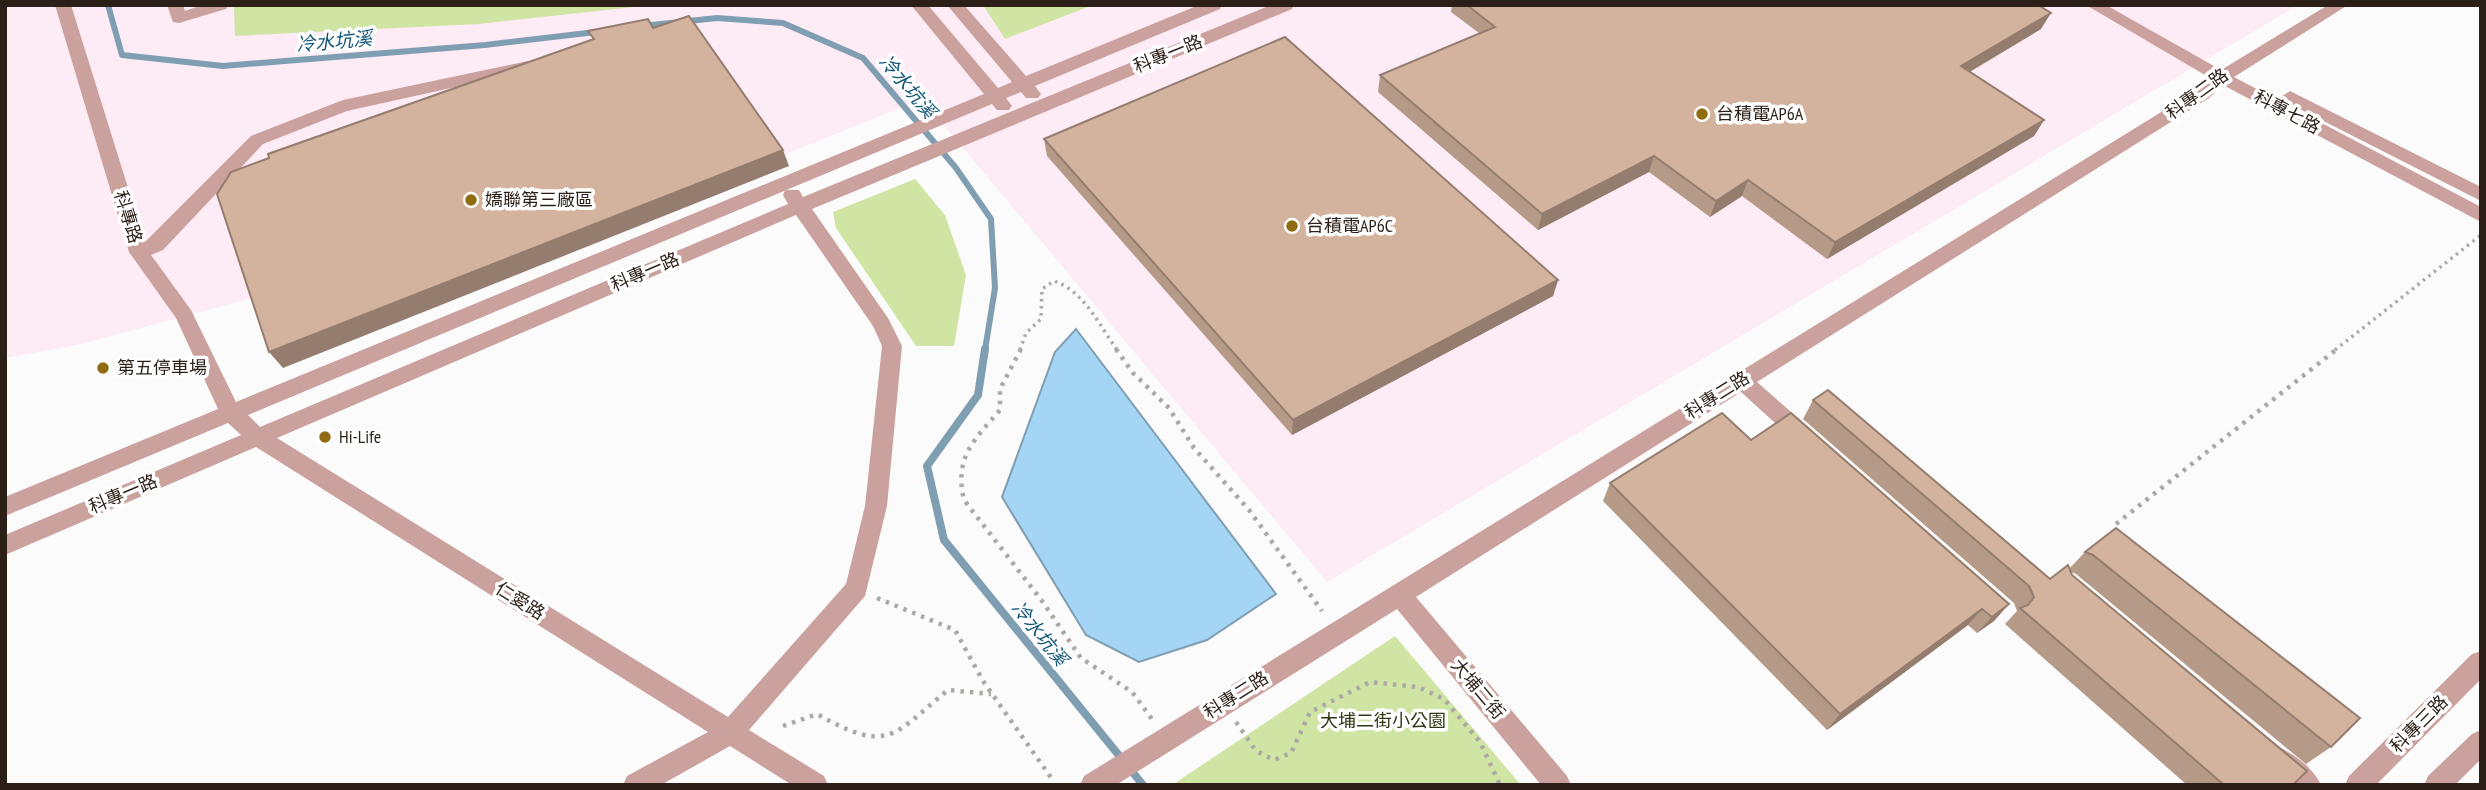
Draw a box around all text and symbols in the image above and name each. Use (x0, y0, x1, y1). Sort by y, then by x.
water label: 冷水坑溪 (295, 25, 376, 56)
street label: 科專一路 (1130, 29, 1205, 78)
water label: 冷水坑溪 (874, 49, 944, 125)
street label: 科專二路 (2161, 63, 2233, 124)
street label: 科專七路 (2250, 85, 2324, 139)
place label: 台積電AP6A (1716, 102, 1804, 125)
marker: 台積電AP6A (1694, 106, 1710, 122)
street label: 科專路 (110, 188, 147, 246)
place label: 嬌聯第三廠區 (485, 188, 593, 211)
marker: 嬌聯第三廠區 (463, 192, 479, 208)
place label: 台積電AP6C (1306, 214, 1393, 237)
marker: 台積電AP6C (1284, 218, 1300, 234)
street label: 科專一路 (607, 247, 682, 296)
place label: 第五停車場 (117, 356, 207, 379)
marker: 第五停車場 (95, 360, 111, 376)
street label: 科專二路 (1680, 366, 1753, 423)
place label: Hi-Life (339, 425, 381, 448)
marker: Hi-Life (317, 429, 333, 445)
street label: 科專一路 (85, 469, 160, 518)
street label: 仁愛路 (491, 577, 549, 625)
water label: 冷水坑溪 (1007, 596, 1075, 672)
street label: 大埔二街 (1446, 654, 1510, 724)
street label: 科專二路 (1199, 666, 1272, 723)
street label: 科專三路 (2385, 690, 2452, 757)
park label: 大埔二街小公園 (1320, 709, 1446, 732)

